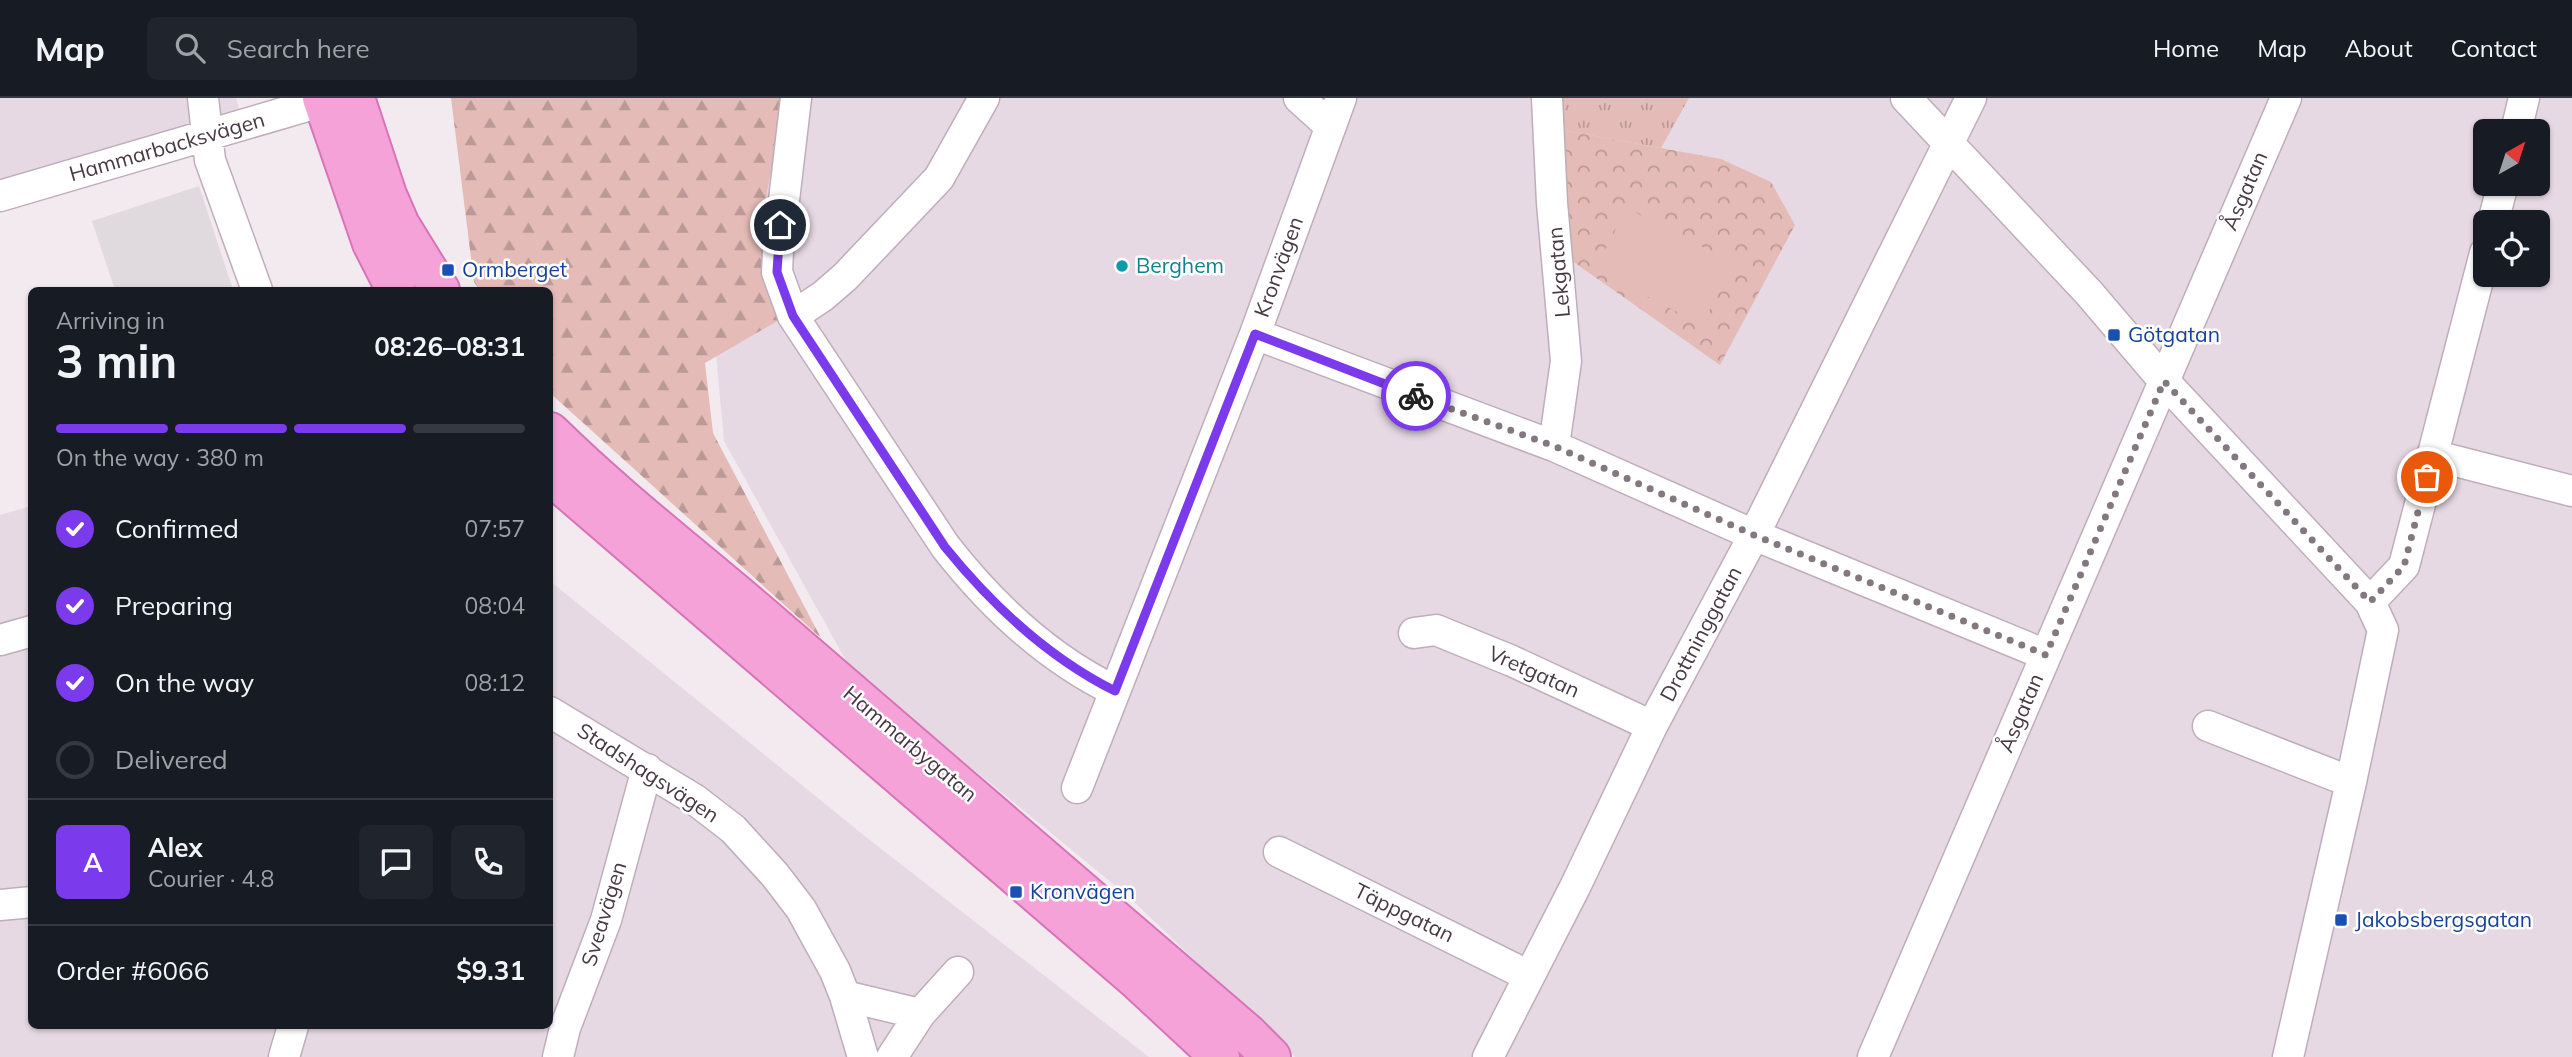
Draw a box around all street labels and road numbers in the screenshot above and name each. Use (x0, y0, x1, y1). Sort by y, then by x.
street label: Hammarbacksvägen (66, 106, 268, 186)
street label: Åsgatan (2216, 147, 2272, 234)
street label: Kronvägen (1248, 213, 1308, 321)
street label: Lekgatan (1541, 226, 1575, 318)
street label: Drottninggatan (1654, 562, 1747, 706)
street label: Vretgatan (1485, 639, 1584, 703)
street label: Åsgatan (1992, 669, 2048, 756)
street label: Hammarbygatan (838, 680, 983, 807)
street label: Stadshagsvägen (573, 717, 724, 828)
street label: Sveavägen (575, 858, 631, 969)
street label: Täppgatan (1350, 877, 1459, 947)

